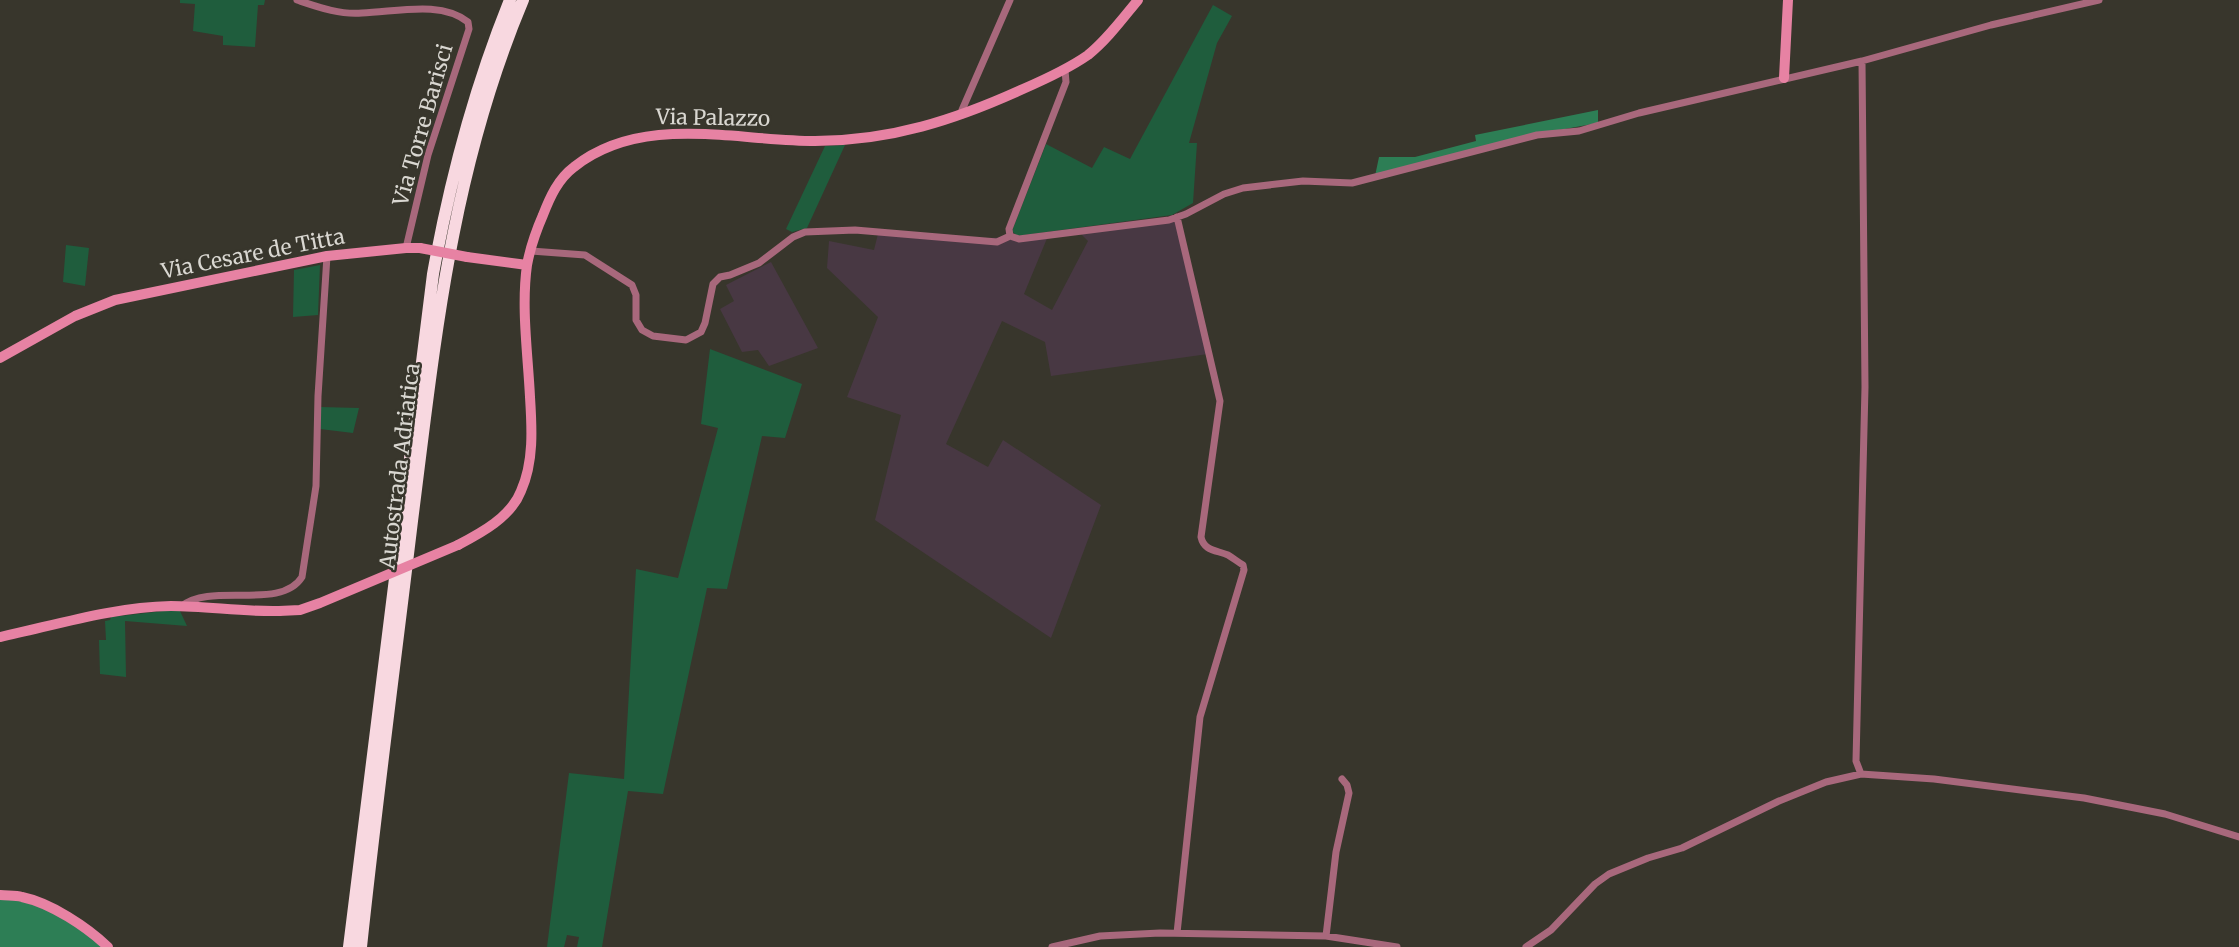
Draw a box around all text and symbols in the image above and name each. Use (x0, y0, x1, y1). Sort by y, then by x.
street label: Via Torre Barisci (386, 41, 459, 210)
street label: Via Palazzo (655, 103, 770, 132)
street label: Via Cesare de Titta (158, 222, 347, 285)
street label: Autostrada Adriatica (373, 361, 426, 571)

